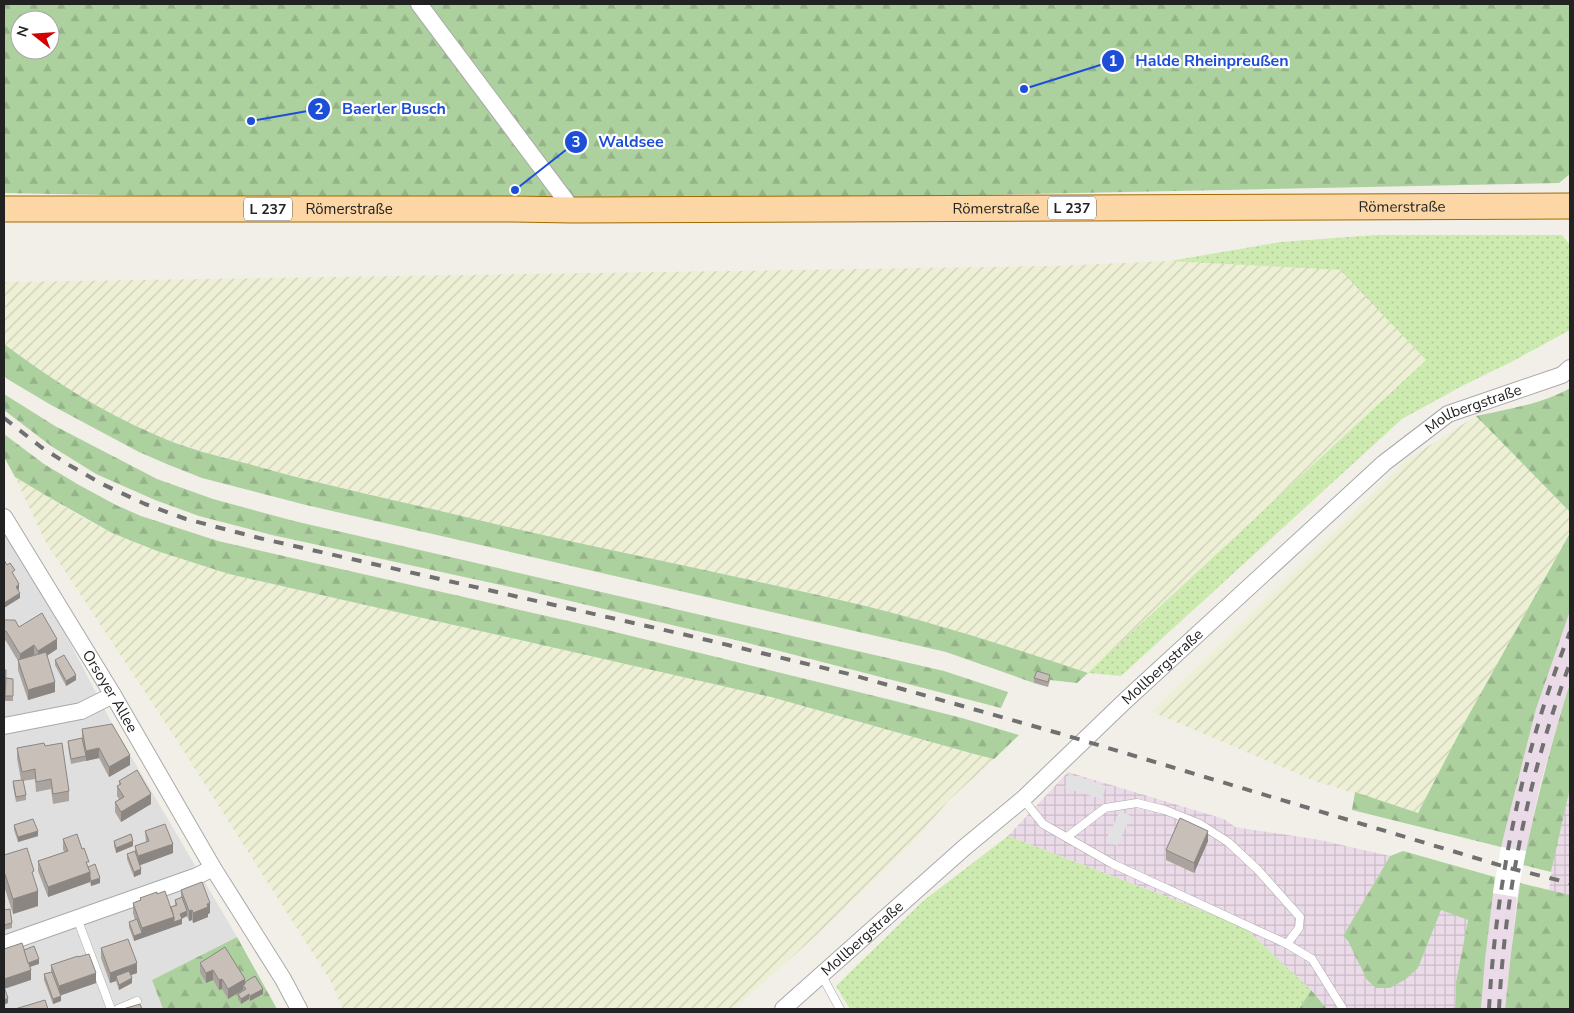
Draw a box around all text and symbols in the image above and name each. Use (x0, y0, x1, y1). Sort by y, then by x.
north arrow (10, 10, 60, 60)
text: N (12, 24, 34, 39)
callout: Halde Rheinpreußen (1101, 45, 1299, 76)
text: Halde Rheinpreußen (1135, 50, 1289, 72)
text: 1 (1108, 51, 1118, 71)
callout: Baerler Busch (307, 93, 456, 124)
text: Baerler Busch (342, 98, 446, 120)
text: 2 (314, 99, 324, 119)
callout: Waldsee (564, 126, 674, 157)
text: Waldsee (598, 131, 664, 153)
text: 3 (571, 132, 581, 152)
street label: Römerstraße (1358, 196, 1446, 217)
road number: L 237 (1048, 197, 1096, 220)
road number: L 237 (244, 198, 292, 220)
street label: Römerstraße (952, 198, 1040, 218)
street label: Römerstraße (305, 199, 393, 219)
street label: Mollbergstraße (1421, 380, 1524, 438)
street label: Mollbergstraße (1117, 624, 1207, 709)
street label: Orsoyer Allee (78, 646, 143, 736)
street label: Mollbergstraße (817, 897, 908, 980)

